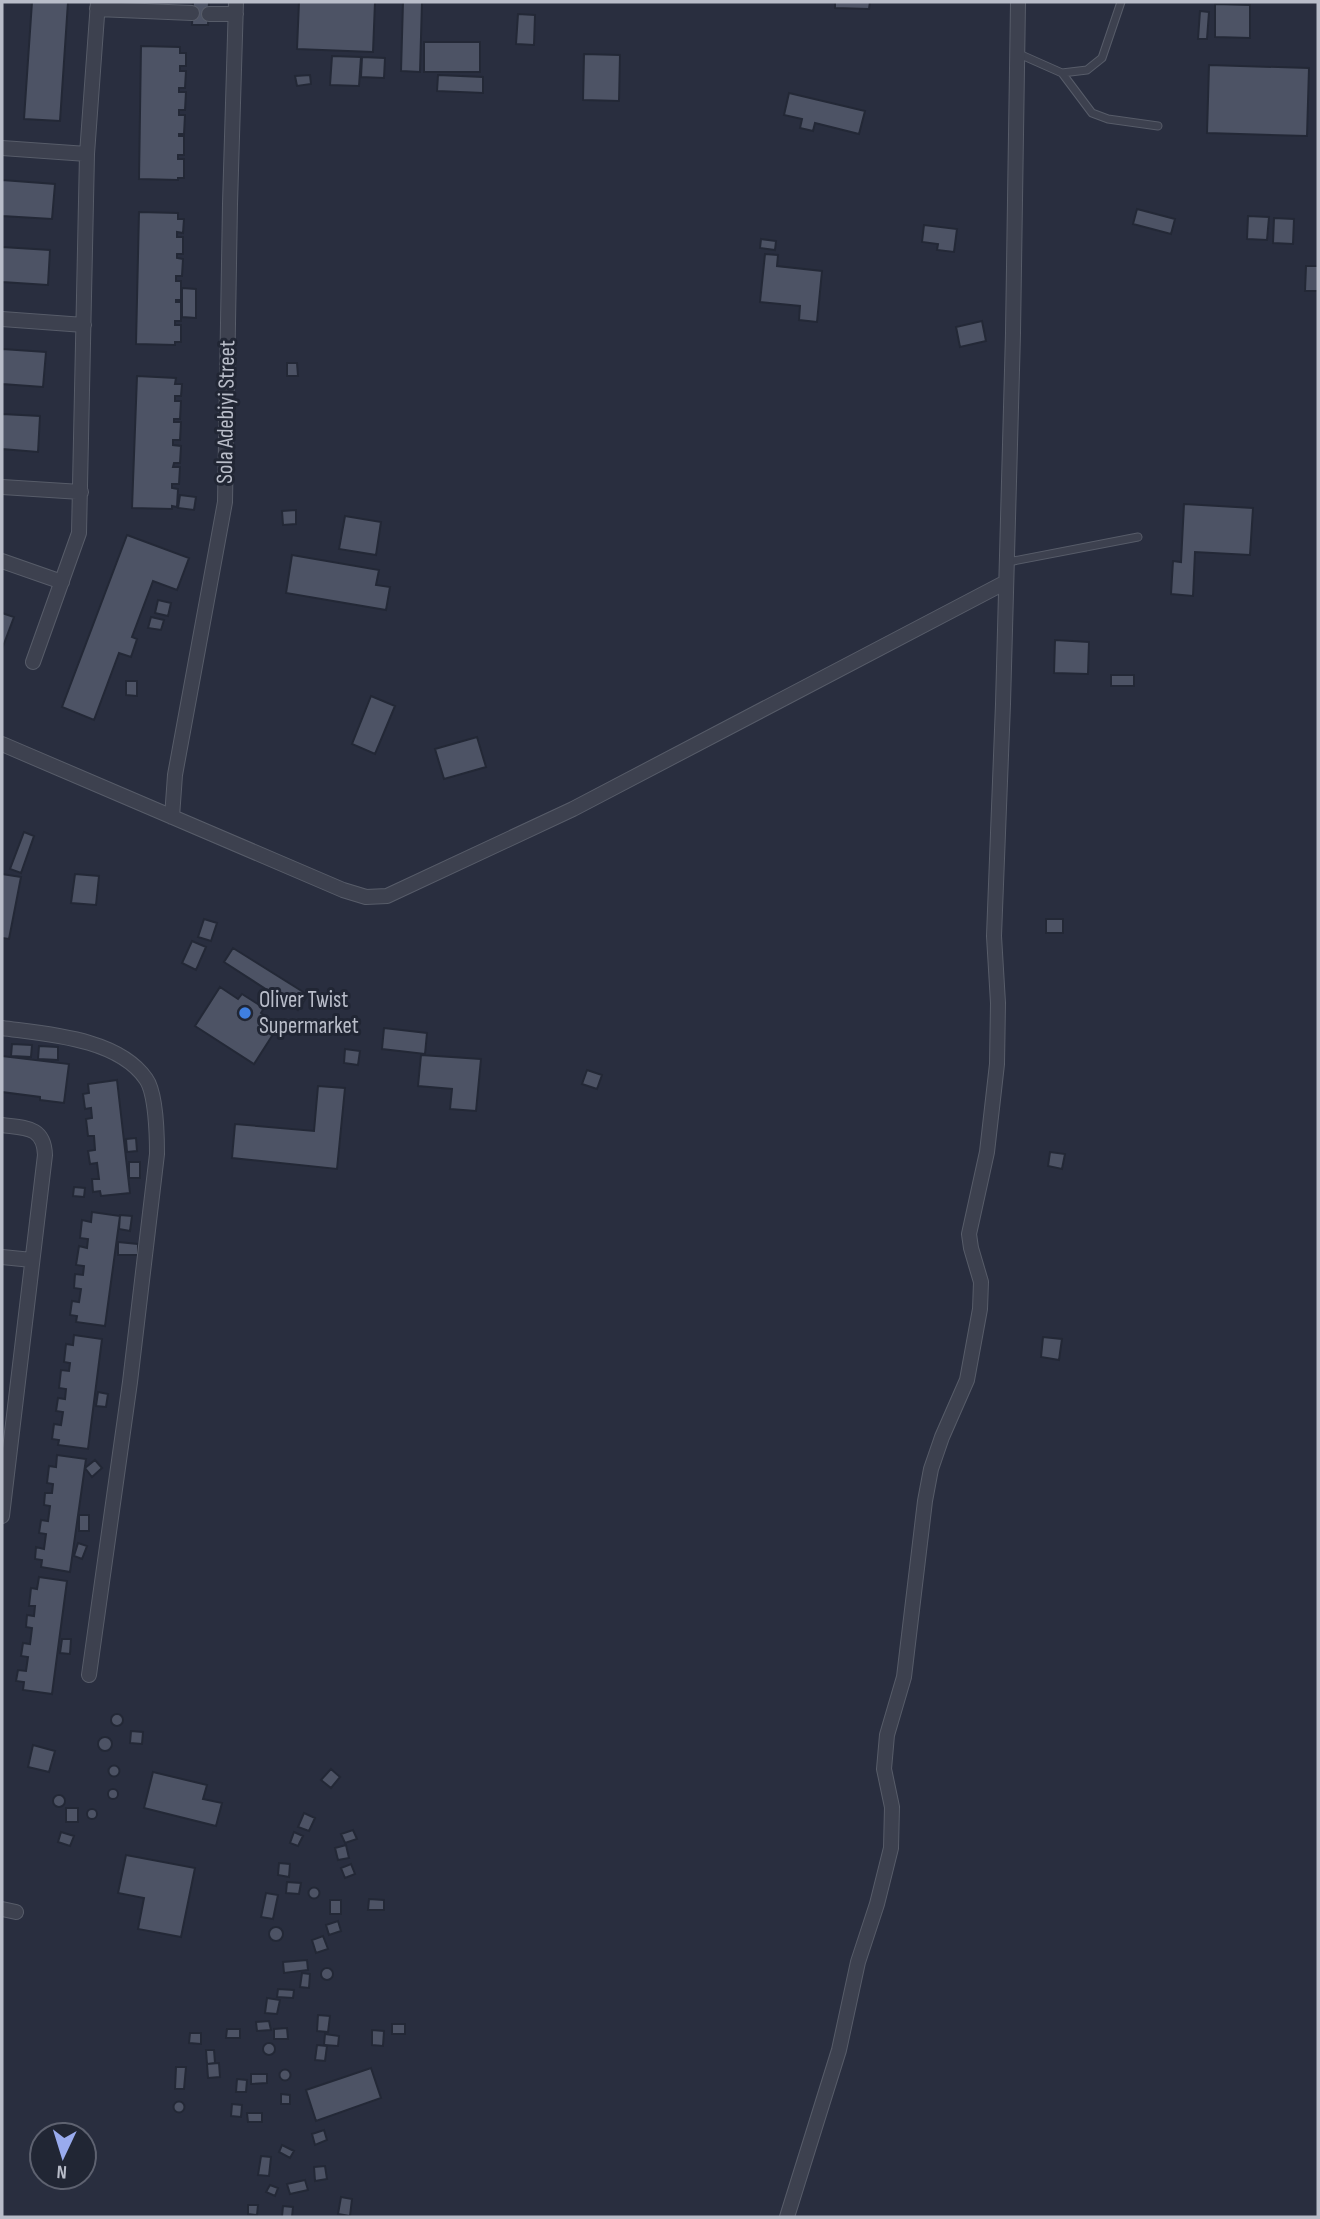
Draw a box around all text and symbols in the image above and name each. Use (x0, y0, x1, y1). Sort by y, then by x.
street label: Sola Adebiyi Street (211, 340, 241, 484)
place label: Oliver Twist Supermarket (259, 986, 359, 1040)
marker: Oliver Twist Supermarket (237, 1005, 253, 1021)
north arrow (28, 2121, 98, 2191)
text: N (56, 2160, 68, 2183)

